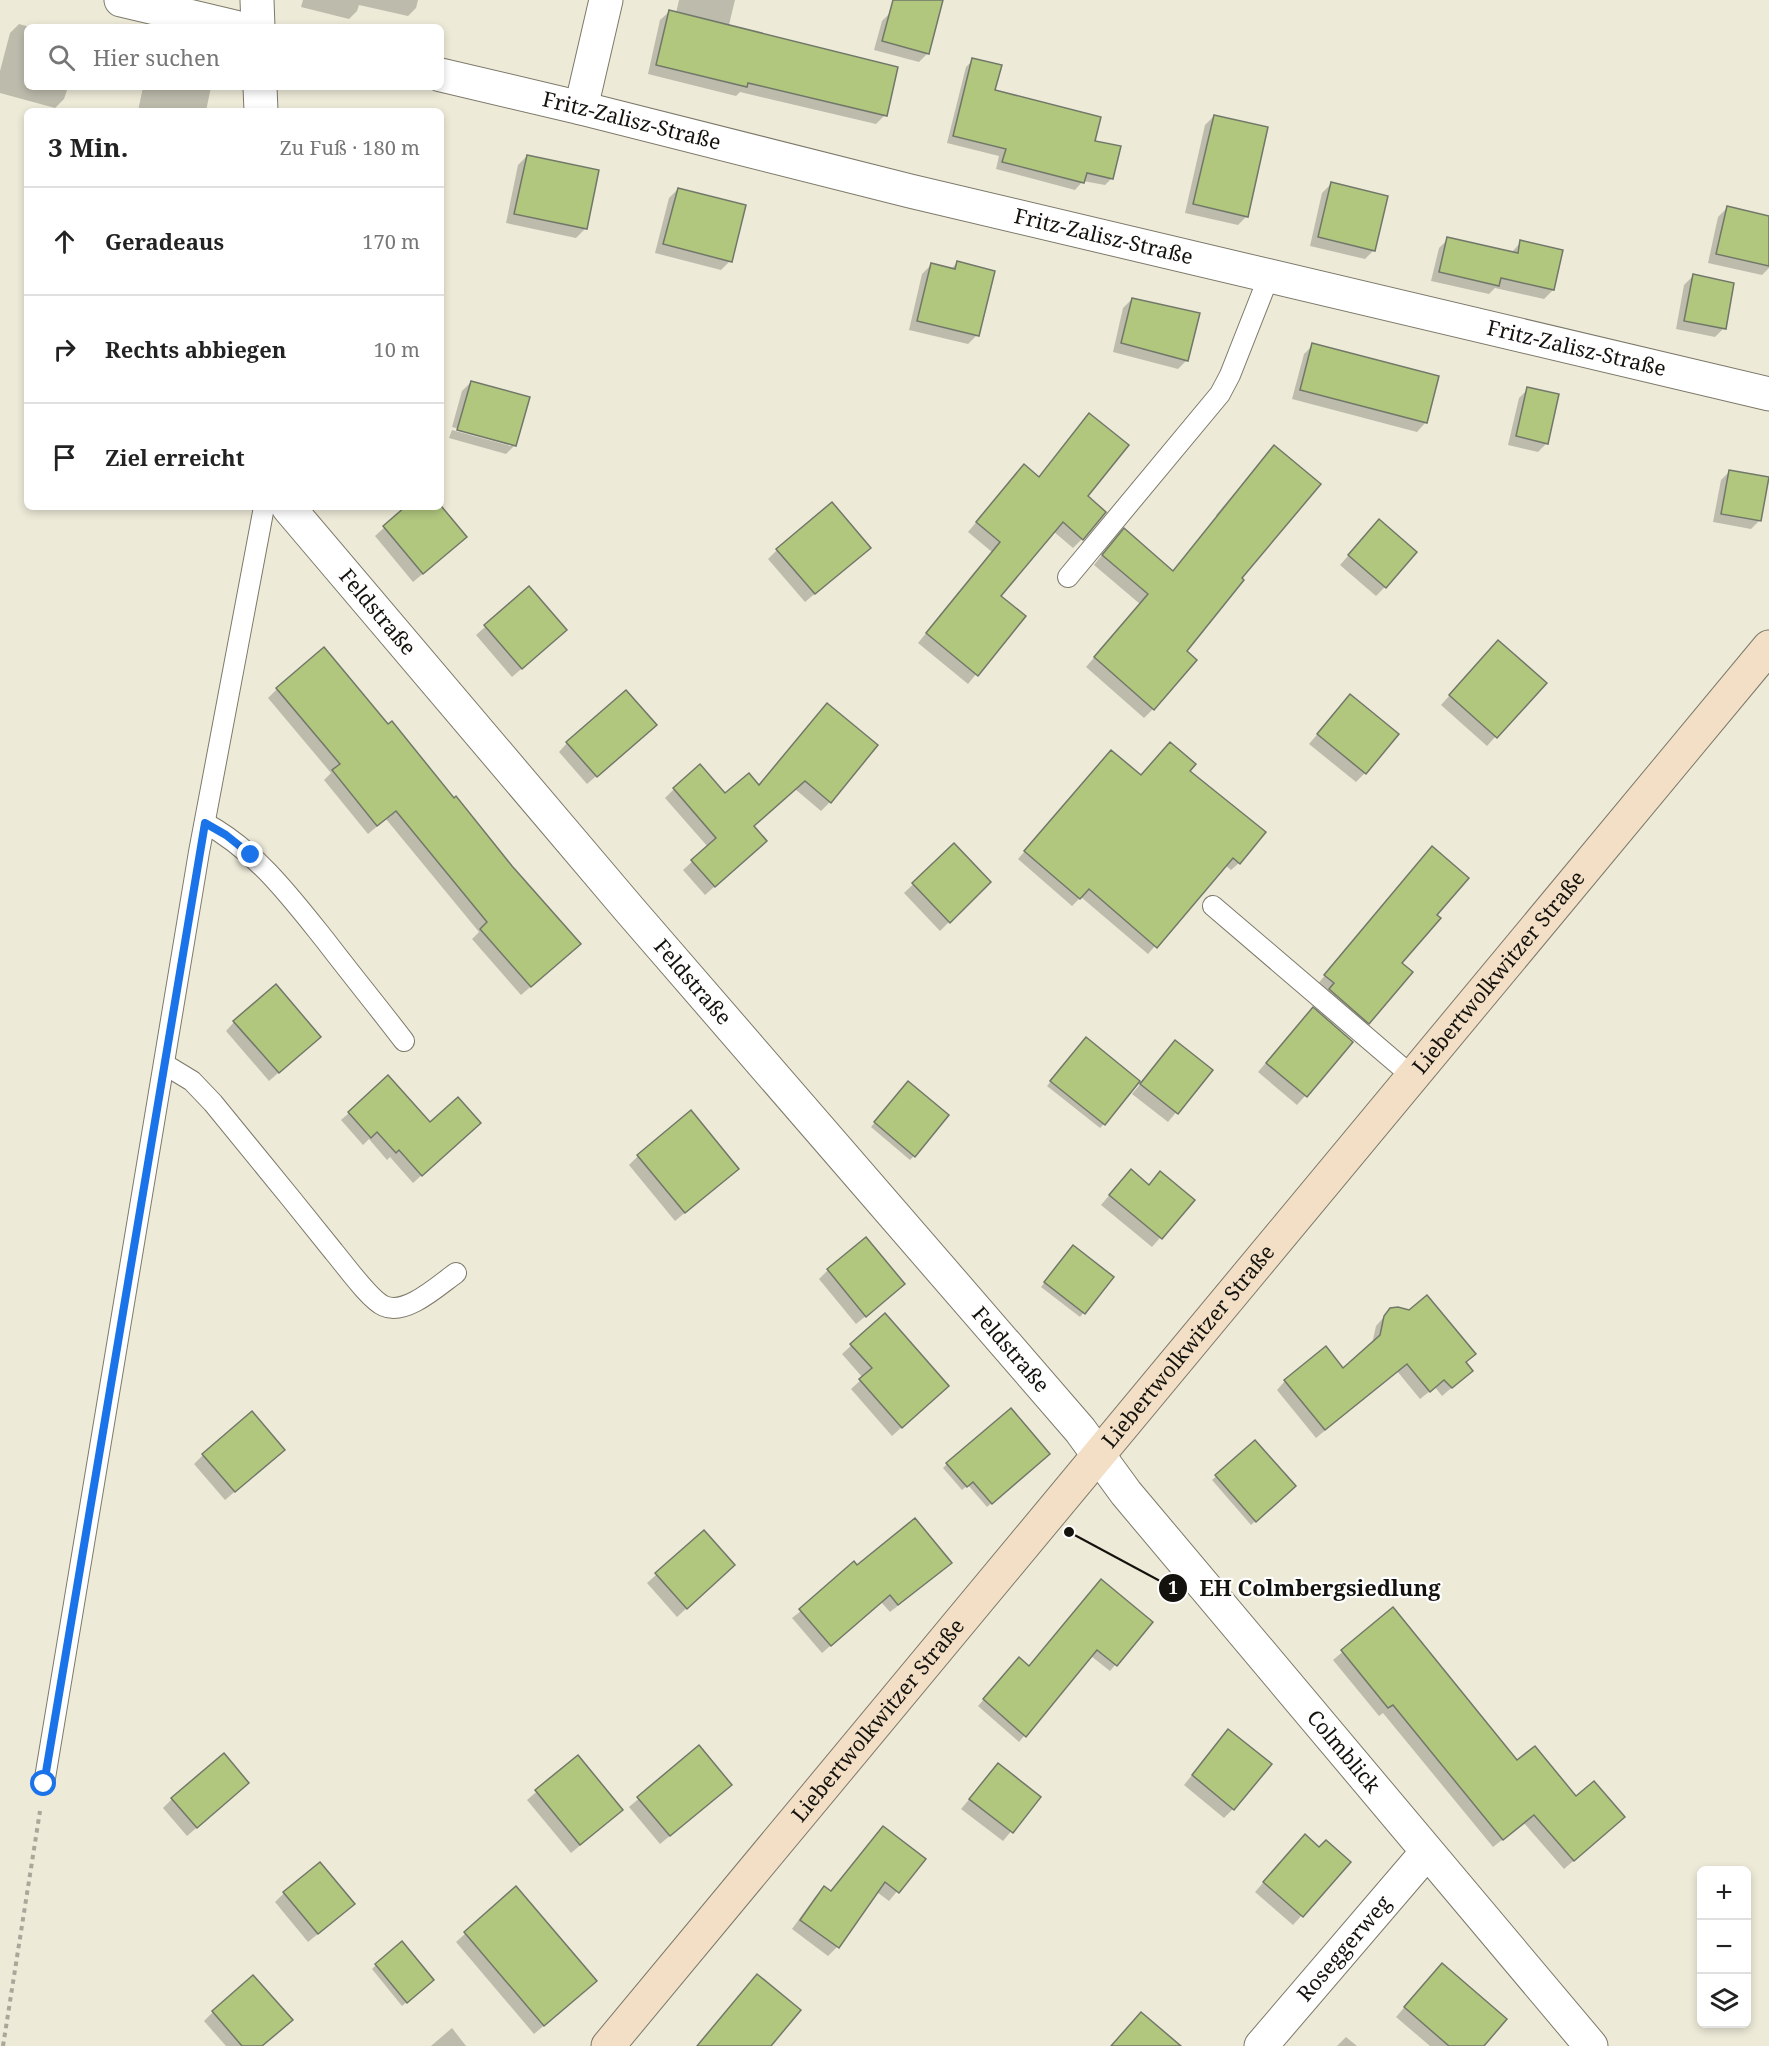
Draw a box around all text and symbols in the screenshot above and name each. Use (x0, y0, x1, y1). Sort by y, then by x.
search box (24, 24, 444, 90)
icon: search (45, 41, 78, 74)
text: Hier suchen (93, 42, 220, 72)
street label: Fritz-Zalisz-Straße (540, 84, 724, 156)
text: 3 Min. (48, 129, 128, 165)
text: Zu Fuß · 180 m (280, 134, 420, 161)
street label: Fritz-Zalisz-Straße (1012, 201, 1196, 270)
icon: ahead (48, 225, 81, 258)
text: Geradeaus (105, 226, 224, 256)
text: 170 m (362, 228, 420, 255)
street label: Fritz-Zalisz-Straße (1484, 313, 1669, 382)
icon: right (48, 333, 81, 366)
text: Rechts abbiegen (105, 334, 286, 364)
text: 10 m (374, 336, 420, 363)
icon: arrive (48, 441, 81, 474)
text: Ziel erreicht (105, 442, 245, 472)
street label: Feldstraße (333, 562, 423, 661)
route end (237, 841, 263, 867)
street label: Liebertwolkwitzer Straße (1406, 864, 1591, 1079)
street label: Feldstraße (648, 933, 738, 1031)
street label: Liebertwolkwitzer Straße (1095, 1238, 1280, 1453)
street label: Feldstraße (966, 1300, 1056, 1398)
callout: EH Colmbergsiedlung (1158, 1568, 1453, 1608)
text: EH Colmbergsiedlung (1199, 1572, 1441, 1602)
text: 1 (1168, 1575, 1178, 1599)
street label: Liebertwolkwitzer Straße (785, 1612, 970, 1827)
street label: Colmblick (1301, 1704, 1388, 1799)
route start (30, 1770, 56, 1796)
map controls (1697, 1866, 1751, 2028)
button: + (1697, 1866, 1751, 1920)
street label: Roseggerweg (1290, 1889, 1397, 2007)
button: − (1697, 1920, 1751, 1974)
button: layers (1697, 1974, 1751, 2028)

